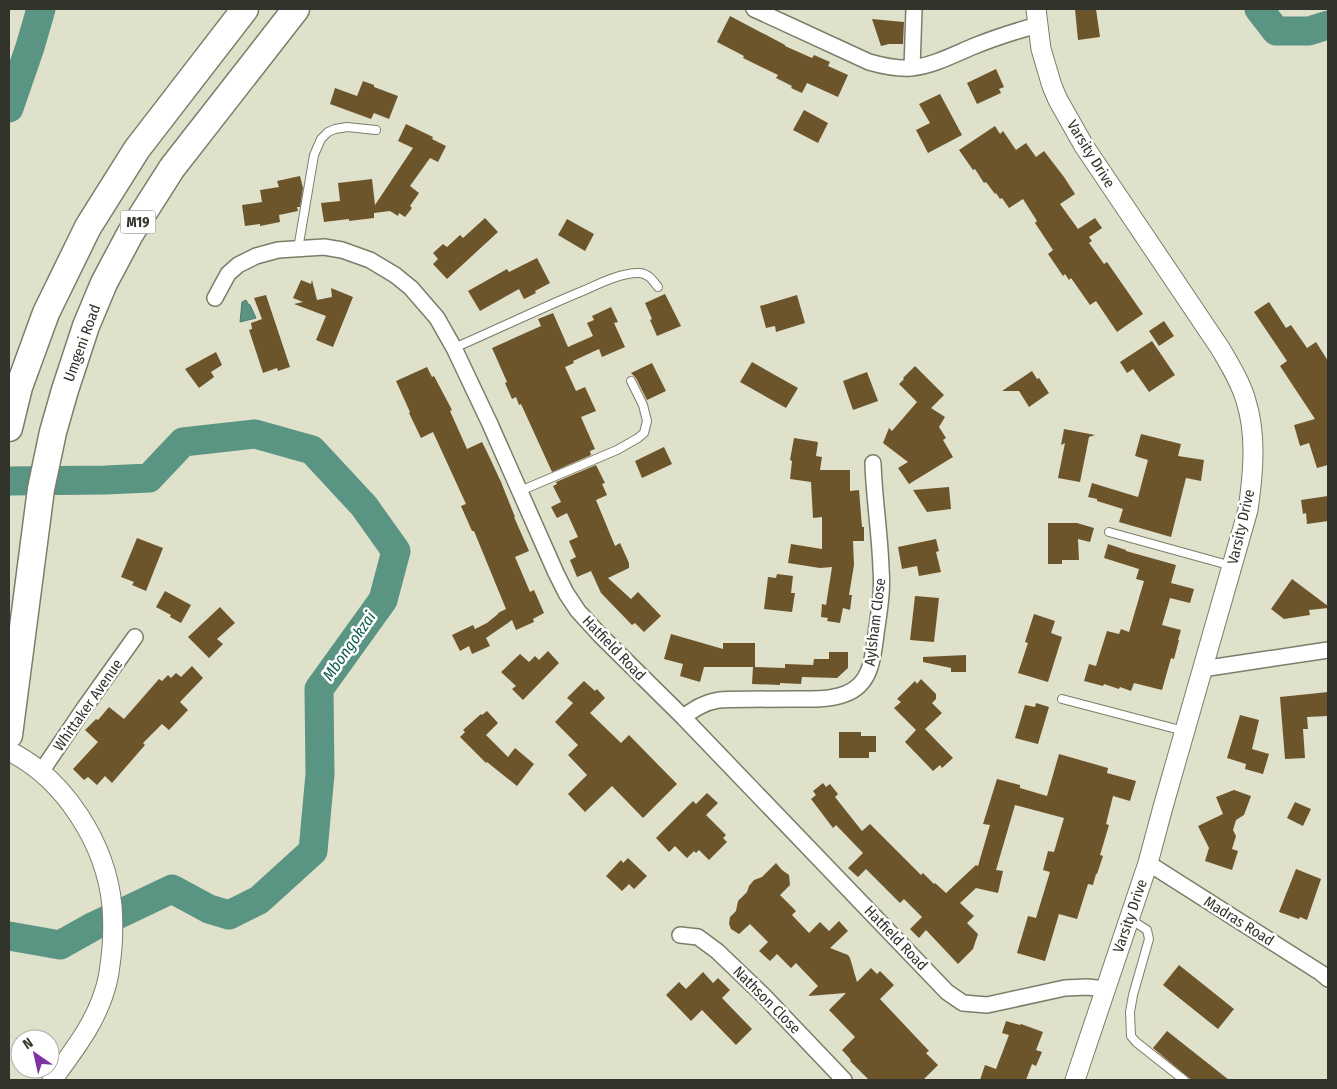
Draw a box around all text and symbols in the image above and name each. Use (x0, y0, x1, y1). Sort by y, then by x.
street label: Varsity Drive (1063, 117, 1119, 191)
road number: M19 (120, 210, 156, 233)
street label: Umgeni Road (60, 302, 104, 384)
street label: Varsity Drive (1224, 488, 1258, 566)
street label: Aylsham Close (861, 577, 889, 667)
water label: Mbongokzai (318, 608, 380, 684)
street label: Hatfield Road (579, 612, 649, 684)
street label: Whittaker Avenue (50, 656, 126, 754)
street label: Varsity Drive (1109, 877, 1151, 955)
street label: Madras Road (1201, 892, 1277, 950)
street label: Hatfield Road (861, 902, 931, 974)
street label: Nathson Close (730, 963, 804, 1037)
north arrow (10, 1029, 60, 1079)
text: N (20, 1034, 36, 1053)

